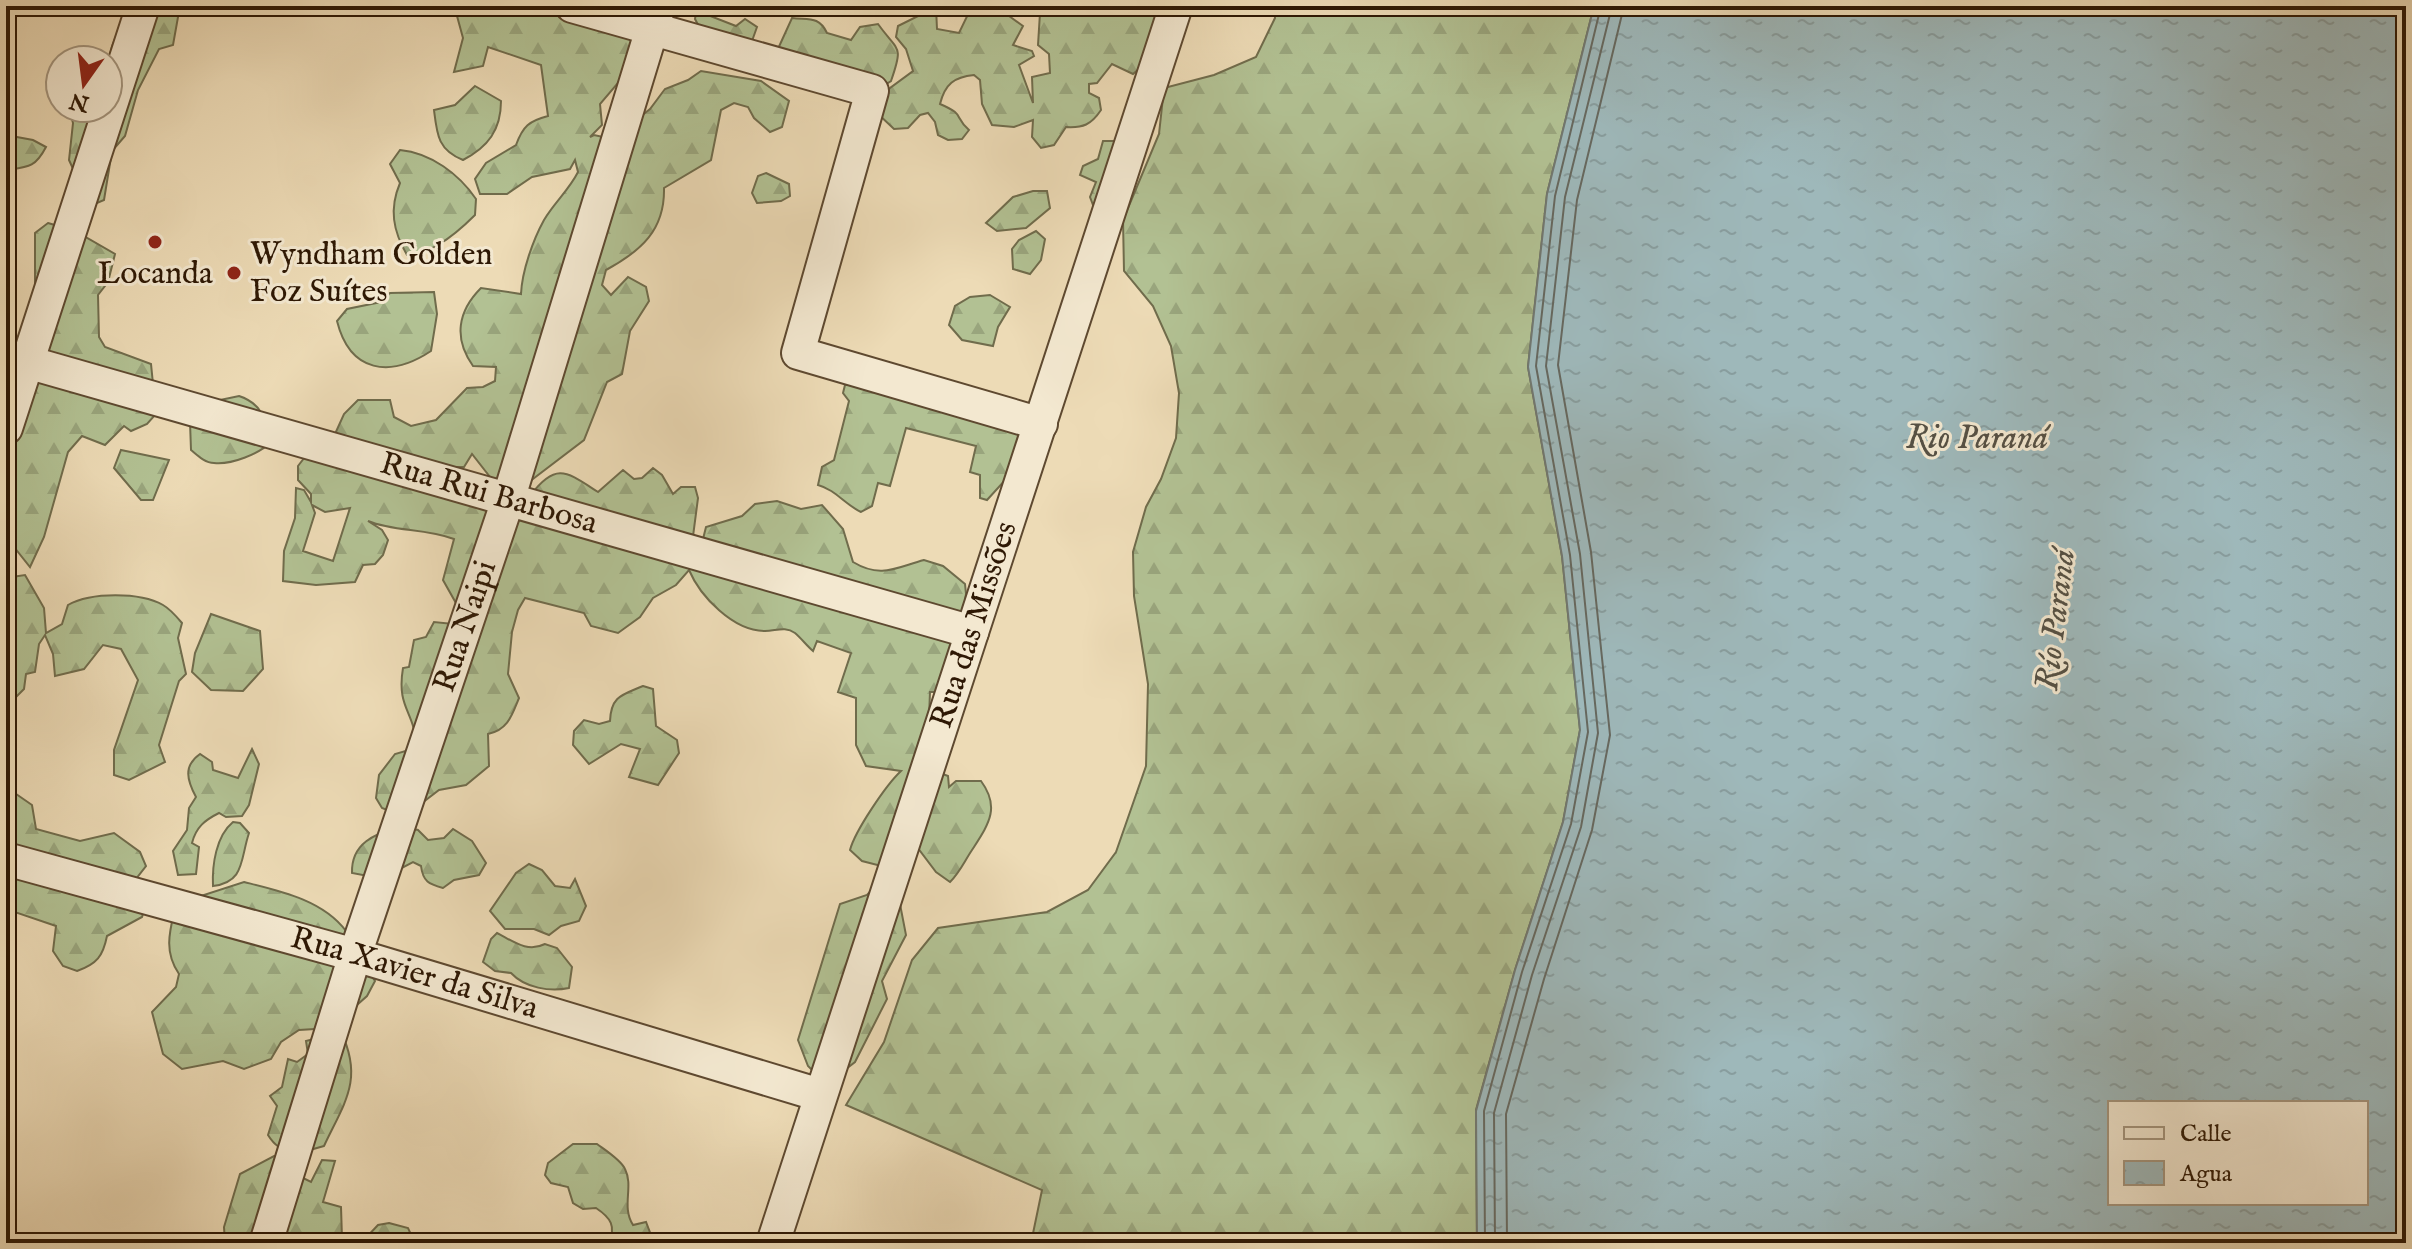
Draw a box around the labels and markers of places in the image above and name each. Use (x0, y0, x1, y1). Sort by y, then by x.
marker: Locanda (146, 233, 164, 251)
place label: Wyndham Golden Foz Suítes (250, 235, 493, 313)
place label: Locanda (97, 254, 213, 295)
marker: Wyndham Golden Foz Suítes (225, 264, 243, 282)

